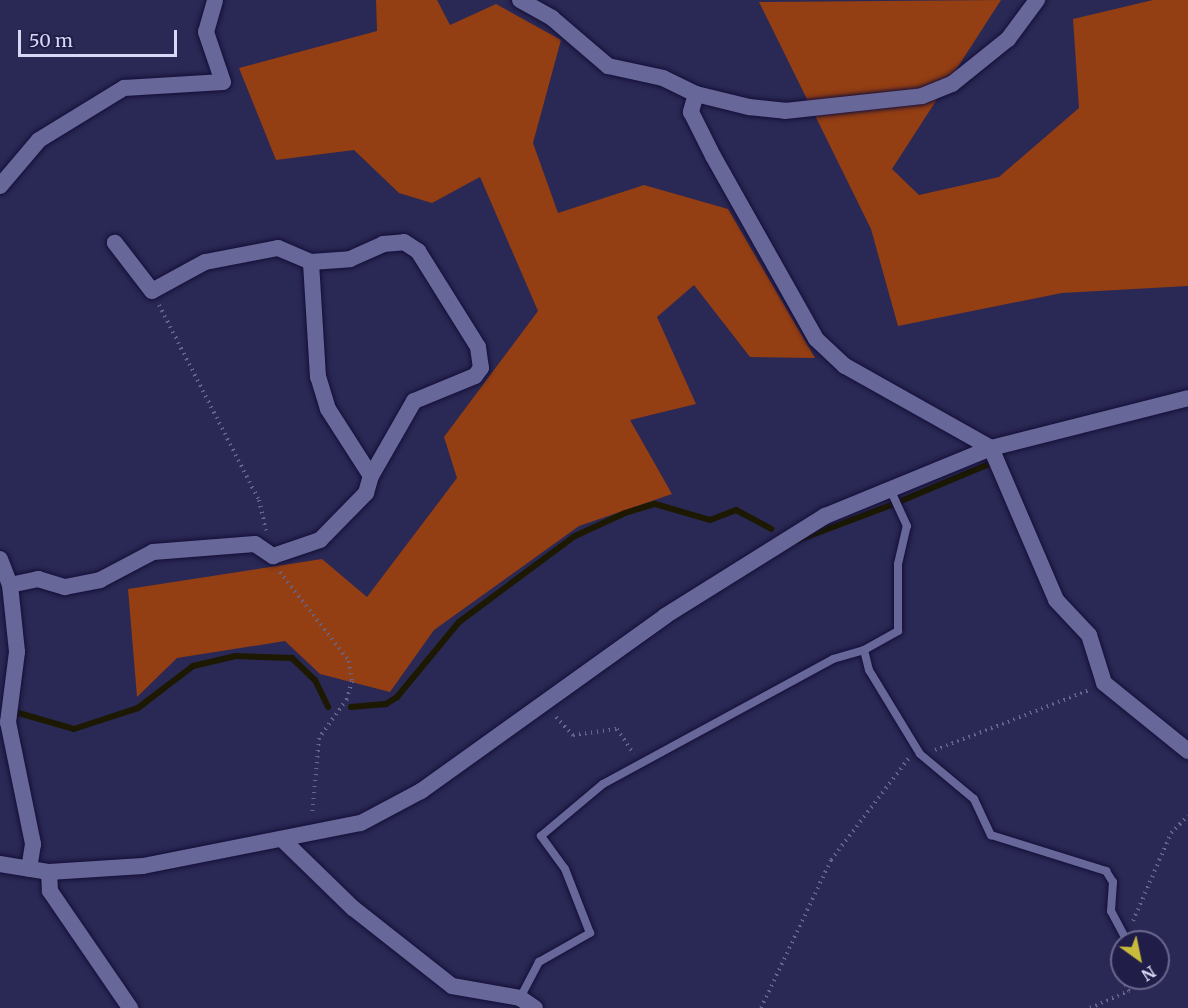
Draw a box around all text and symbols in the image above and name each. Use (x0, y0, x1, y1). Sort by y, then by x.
scale bar (21, 18, 180, 56)
text: 50 m (29, 29, 73, 52)
north arrow (1110, 930, 1170, 990)
text: N (1138, 962, 1159, 985)

